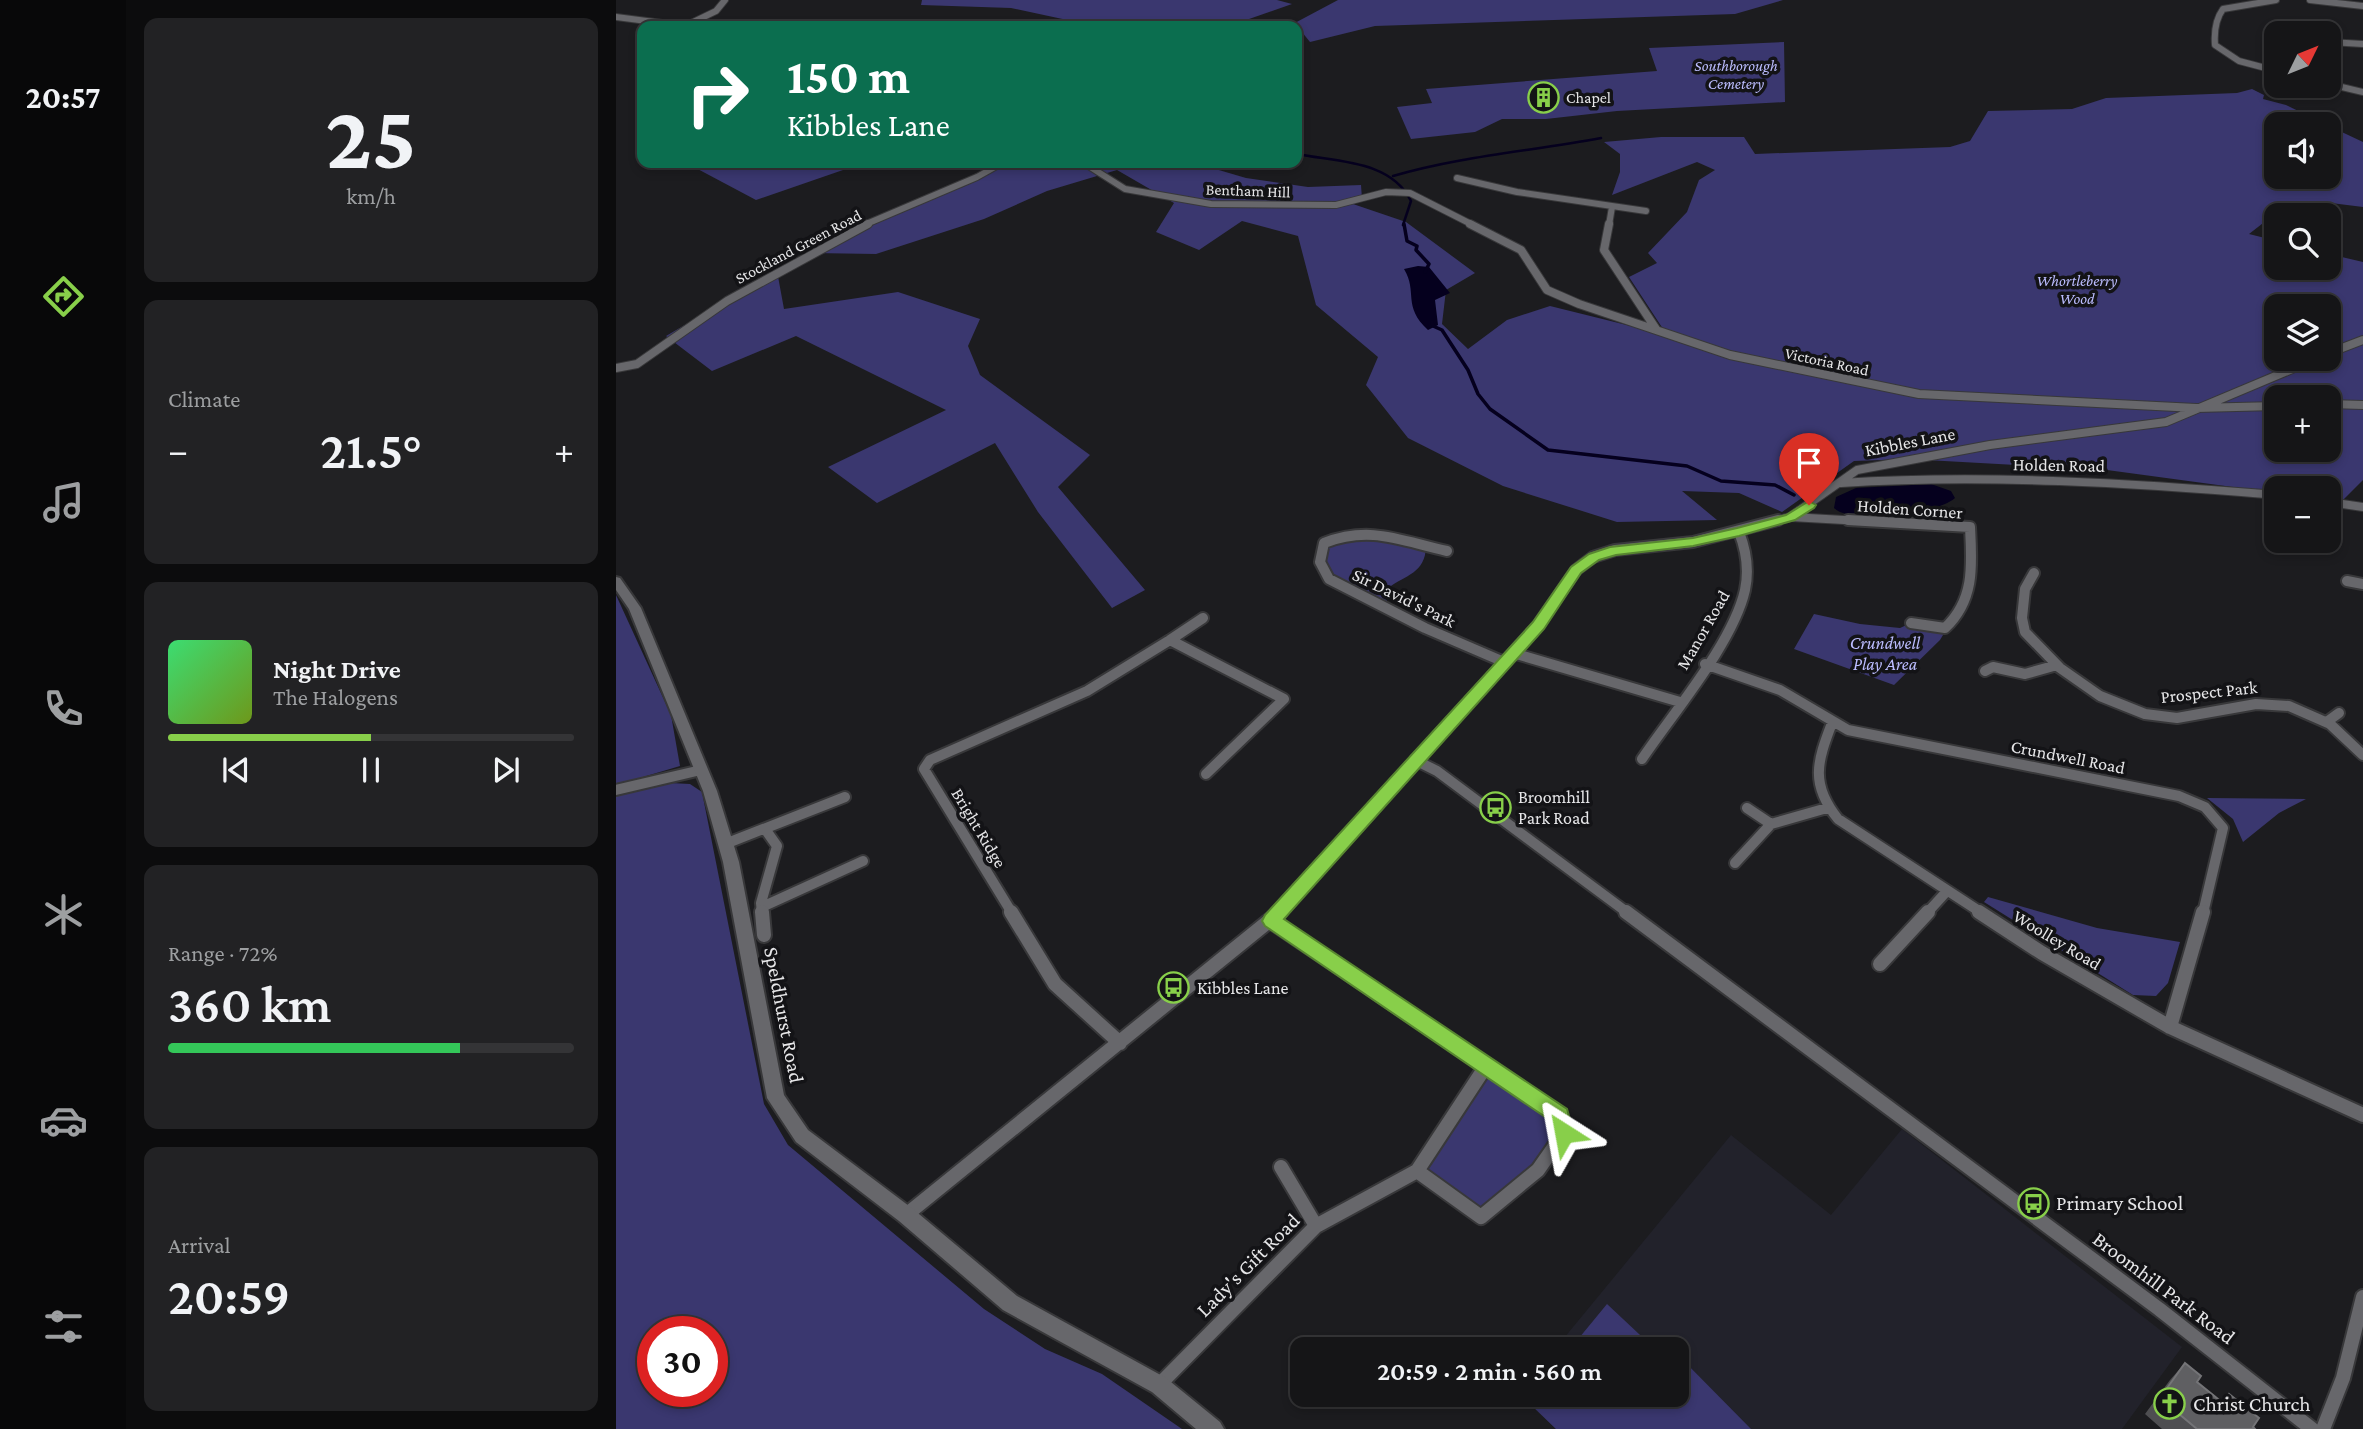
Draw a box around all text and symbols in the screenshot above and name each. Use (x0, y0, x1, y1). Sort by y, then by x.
north arrow (2264, 21, 2342, 98)
map controls (2264, 21, 2341, 553)
icon: right (672, 49, 763, 140)
text: 150 m (787, 49, 910, 104)
park label: Southborough Cemetery (1694, 57, 1778, 93)
text: 20:57 (25, 79, 101, 115)
building icon: Chapel (1526, 80, 1560, 114)
text: 25 (326, 86, 417, 188)
place label: Chapel (1566, 89, 1611, 107)
text: Kibbles Lane (787, 107, 950, 143)
button: sound (2264, 112, 2341, 189)
street label: Bentham Hill (1205, 181, 1291, 200)
text: km/h (346, 183, 396, 209)
button: search (2264, 203, 2341, 280)
street label: Stockland Green Road (732, 206, 865, 287)
icon: directions (39, 272, 88, 321)
park label: Whortleberry Wood (2037, 272, 2118, 307)
button: layers (2264, 294, 2341, 371)
street label: Victoria Road (1783, 344, 1871, 379)
button: + (2264, 385, 2341, 462)
text: Climate (168, 386, 240, 412)
text: 21.5° (320, 421, 422, 479)
street label: Kibbles Lane (1863, 423, 1957, 461)
text: − (168, 429, 188, 471)
text: + (554, 429, 574, 471)
pin (1779, 433, 1839, 505)
icon: arrive (1790, 444, 1828, 482)
street label: Holden Road (2013, 454, 2106, 476)
button: − (2264, 476, 2341, 553)
icon: music (39, 478, 88, 527)
street label: Holden Corner (1857, 495, 1964, 523)
street label: Sir David's Park (1349, 564, 1459, 632)
street label: Manor Road (1672, 586, 1734, 673)
park label: Crundwell Play Area (1850, 633, 1921, 674)
text: Night Drive (273, 655, 401, 684)
street label: Prospect Park (2160, 677, 2259, 707)
icon: phone (39, 684, 88, 733)
text: The Halogens (273, 684, 398, 710)
street label: Crundwell Road (2009, 736, 2127, 778)
icon: previous (217, 751, 255, 789)
icon: pause (352, 751, 390, 789)
icon: next (487, 751, 525, 789)
street label: Bright Ridge (947, 785, 1011, 872)
place label: Broomhill Park Road (1518, 787, 1590, 828)
bus stop icon: Broomhill Park Road (1478, 790, 1512, 824)
icon: climate (39, 890, 88, 939)
street label: Woolley Road (2009, 906, 2105, 974)
text: Range · 72% (168, 940, 277, 966)
street label: Speldhurst Road (759, 945, 809, 1085)
bus stop icon: Kibbles Lane (1157, 971, 1191, 1005)
text: 360 km (168, 975, 332, 1033)
place label: Kibbles Lane (1197, 978, 1289, 998)
icon: car (39, 1096, 88, 1145)
position arrow (1527, 1096, 1601, 1170)
bus stop icon: Primary School (2016, 1186, 2050, 1220)
place label: Primary School (2056, 1191, 2183, 1215)
street label: Lady's Gift Road (1191, 1208, 1305, 1322)
street label: Broomhill Park Road (2088, 1227, 2240, 1349)
text: Arrival (168, 1232, 231, 1258)
text: 20:59 (168, 1267, 290, 1325)
icon: filters (39, 1302, 88, 1351)
speed limit sign: 30 (637, 1316, 728, 1407)
text: 20:59 · 2 min · 560 m (1377, 1357, 1602, 1386)
church icon: Christ Church (2153, 1387, 2187, 1421)
place label: Christ Church (2193, 1392, 2310, 1416)

